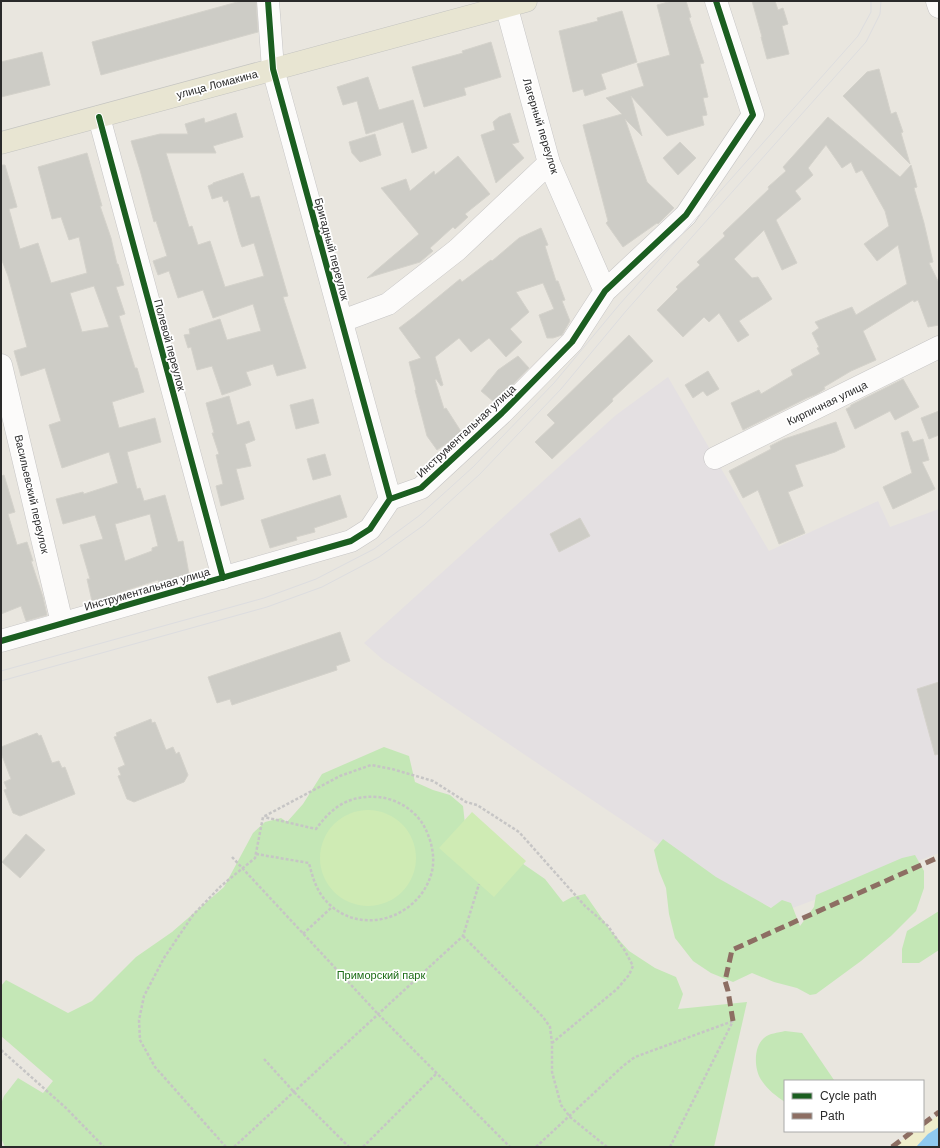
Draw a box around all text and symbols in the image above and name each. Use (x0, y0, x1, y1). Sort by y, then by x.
street label: улица Ломакина (175, 67, 260, 101)
street label: Лагерный переулок (521, 77, 561, 175)
street label: Бригадный переулок (313, 196, 352, 302)
street label: Полевой переулок (152, 298, 188, 392)
street label: Кирпичная улица (785, 378, 870, 428)
street label: Инструментальная улица (414, 382, 518, 480)
street label: Васильевский переулок (12, 433, 52, 555)
street label: Инструментальная улица (83, 565, 212, 613)
park label: Приморский парк (337, 969, 425, 981)
legend (784, 1080, 924, 1132)
text: Cycle path (820, 1089, 877, 1103)
text: Path (820, 1109, 845, 1123)

